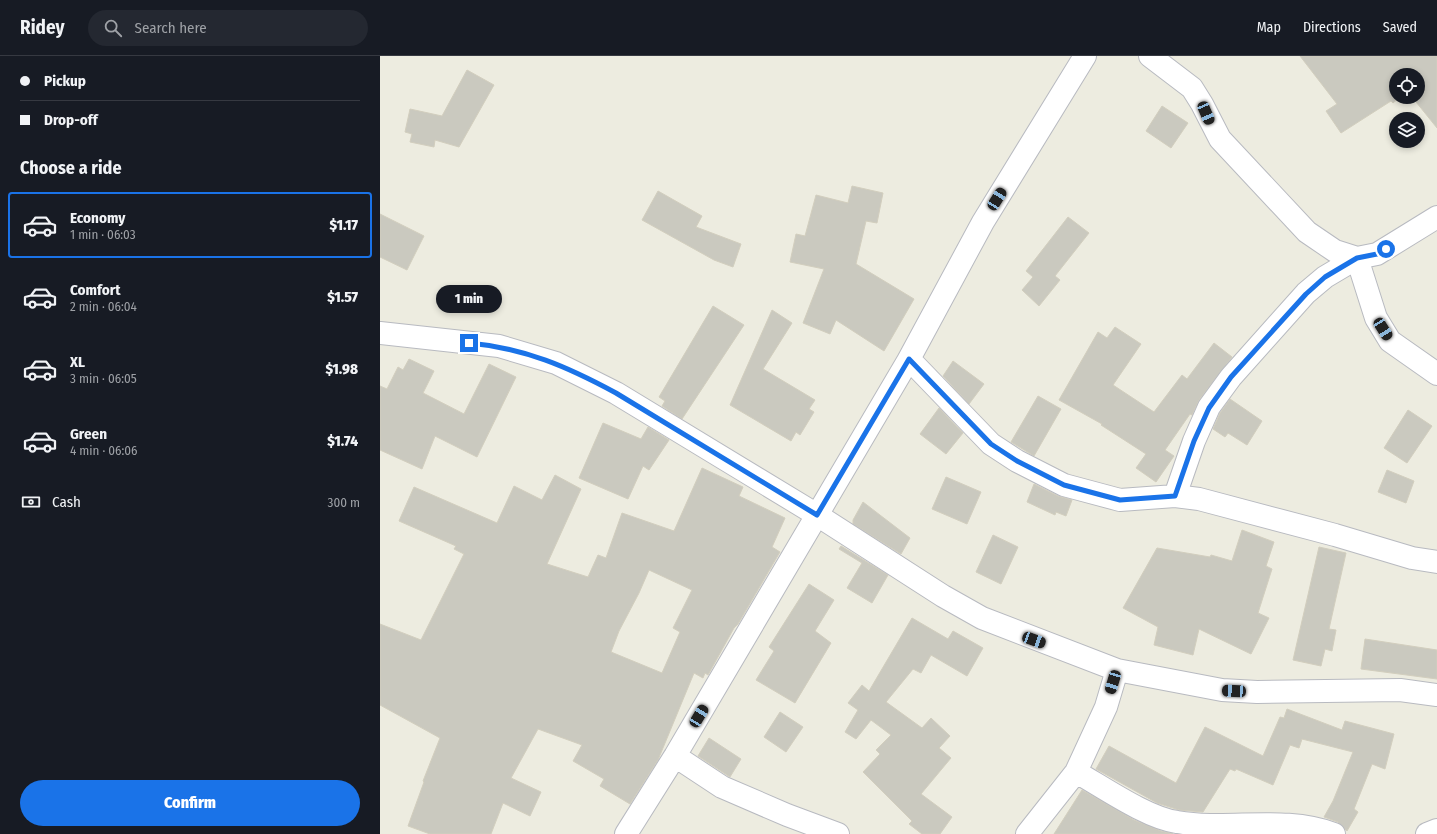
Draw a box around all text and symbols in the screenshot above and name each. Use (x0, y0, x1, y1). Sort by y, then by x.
search box (88, 10, 368, 46)
text: Ridey (20, 16, 64, 39)
icon: search (102, 17, 124, 39)
text: Search here (134, 19, 207, 37)
text: Map (1257, 19, 1281, 36)
text: Directions (1303, 19, 1361, 36)
text: Saved (1383, 19, 1417, 36)
map controls (1389, 68, 1425, 148)
button: locate (1389, 68, 1425, 104)
text: Pickup (44, 72, 86, 90)
car (1196, 100, 1216, 126)
text: Drop-off (44, 111, 98, 129)
button: layers (1389, 112, 1425, 148)
text: Choose a ride (20, 157, 122, 179)
car (986, 186, 1008, 212)
icon: car (22, 207, 58, 243)
text: Economy (70, 209, 125, 227)
text: $1.17 (330, 216, 358, 234)
text: 1 min · 06:03 (70, 227, 136, 242)
route start (1377, 240, 1395, 258)
icon: car (22, 279, 58, 315)
text: Comfort (70, 281, 121, 299)
callout: 1 min (436, 285, 502, 313)
text: $1.57 (327, 288, 358, 306)
text: 1 min (455, 291, 483, 306)
text: 2 min · 06:04 (70, 299, 137, 314)
car (1372, 316, 1394, 342)
route end (460, 334, 478, 352)
icon: car (22, 351, 58, 387)
text: XL (70, 353, 85, 371)
text: $1.98 (325, 360, 358, 378)
text: 3 min · 06:05 (70, 371, 137, 386)
icon: car (22, 423, 58, 459)
text: Green (70, 425, 107, 443)
text: $1.74 (327, 432, 358, 450)
text: 4 min · 06:06 (70, 443, 138, 458)
icon: cash (20, 491, 42, 513)
text: Cash (52, 493, 81, 511)
text: 300 m (328, 495, 360, 510)
car (1021, 630, 1047, 650)
car (1104, 669, 1122, 695)
car (1222, 684, 1246, 698)
car (688, 703, 710, 729)
button: Confirm (20, 780, 360, 826)

